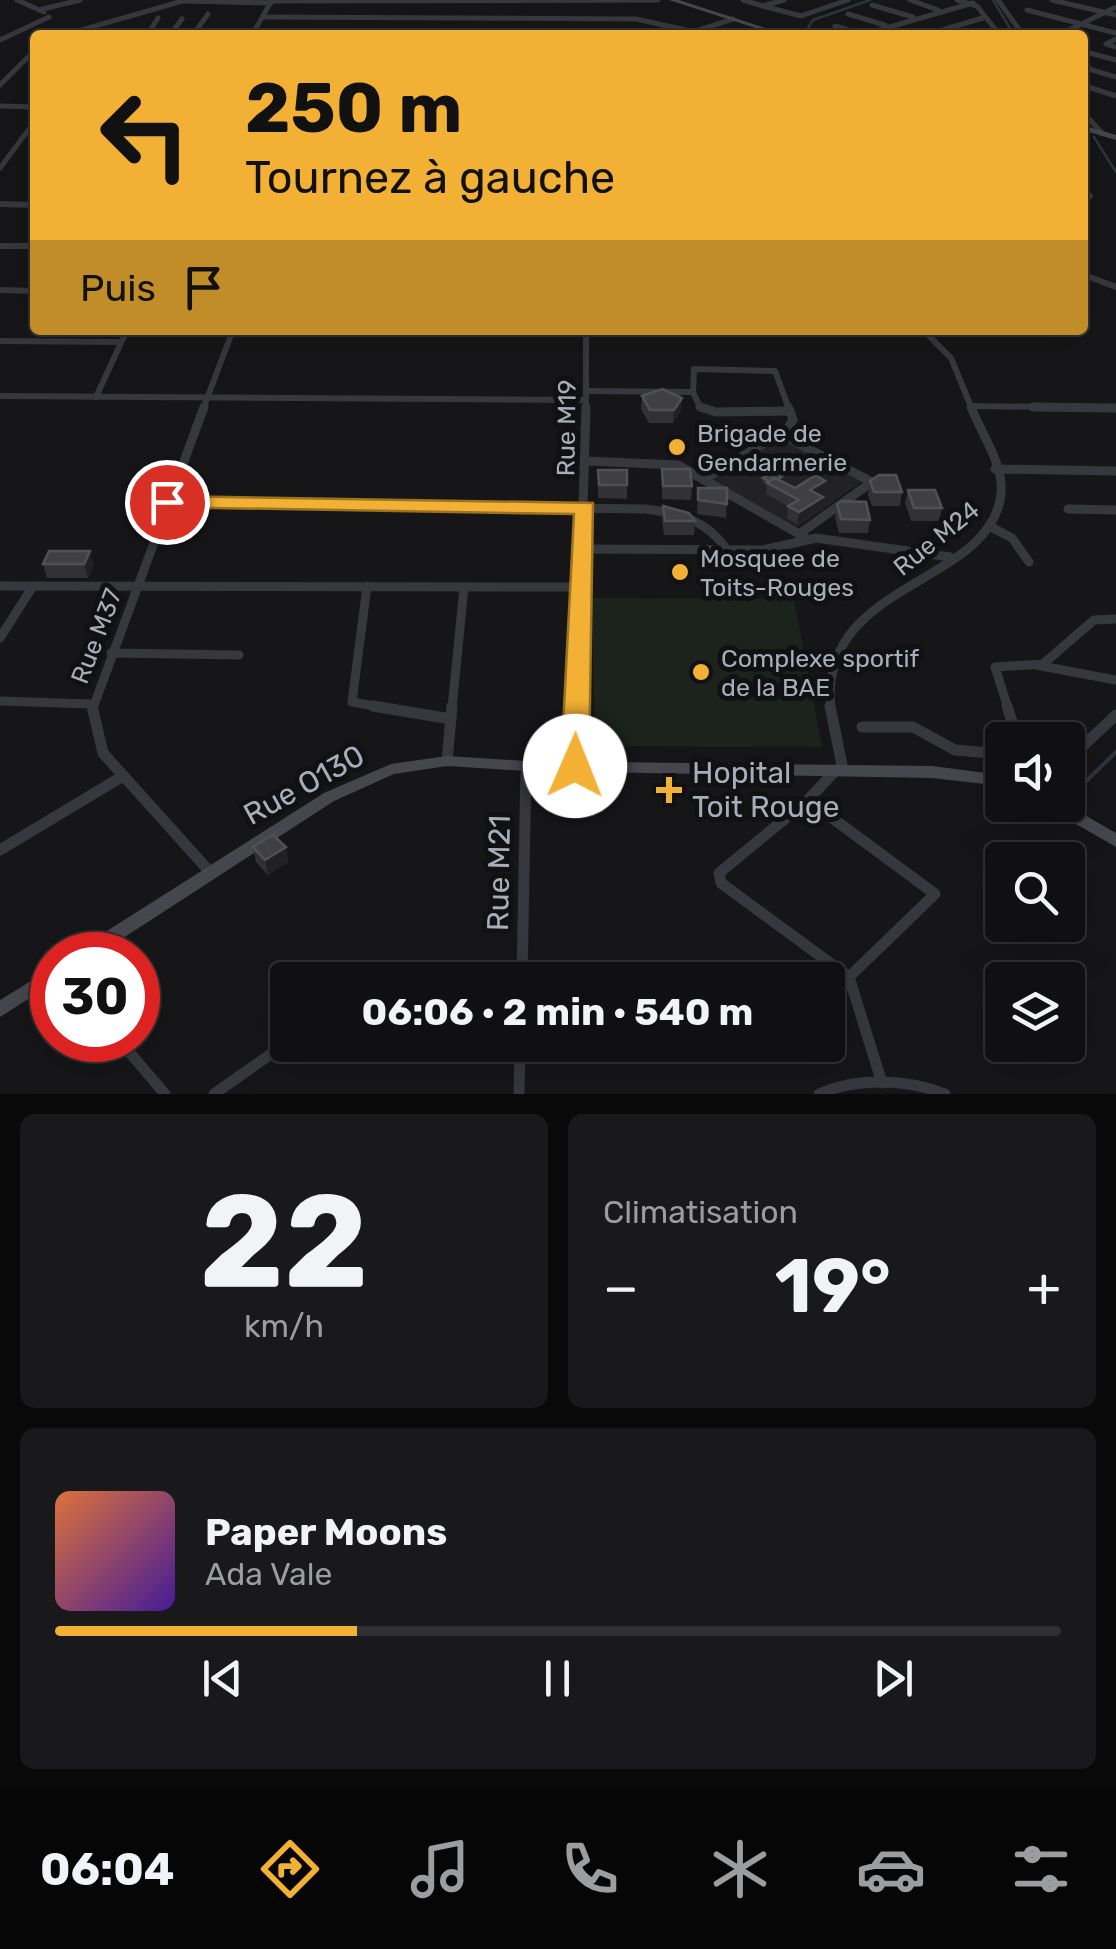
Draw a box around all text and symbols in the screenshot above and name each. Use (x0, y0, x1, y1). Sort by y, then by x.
text: 250 m (245, 67, 462, 150)
icon: left (80, 70, 210, 200)
text: Tournez à gauche (245, 151, 615, 204)
icon: arrive (176, 260, 231, 315)
text: Puis (80, 265, 156, 311)
street label: Rue M19 (551, 379, 582, 477)
place label: Brigade de Gendarmerie (697, 419, 847, 477)
marker: Brigade de Gendarmerie (666, 436, 688, 458)
pin (125, 460, 210, 545)
icon: arrive (140, 475, 195, 530)
street label: Rue M24 (888, 495, 985, 582)
place label: Mosquee de Toits-Rouges (700, 544, 854, 602)
marker: Mosquee de Toits-Rouges (669, 561, 691, 583)
street label: Rue M37 (65, 584, 128, 688)
place label: Complexe sportif de la BAE (721, 644, 919, 702)
marker: Complexe sportif de la BAE (690, 661, 712, 683)
position arrow (523, 714, 627, 818)
map controls (985, 722, 1085, 1062)
button: sound (985, 722, 1085, 822)
street label: Rue O130 (238, 737, 370, 833)
place label: Hopital Toit Rouge (692, 755, 840, 825)
marker: Hopital Toit Rouge (656, 777, 682, 803)
street label: Rue M21 (480, 815, 518, 931)
button: search (985, 842, 1085, 942)
speed limit sign: 30 (30, 932, 160, 1062)
button: layers (985, 962, 1085, 1062)
text: 06:06 · 2 min · 540 m (362, 989, 753, 1035)
text: 22 (199, 1164, 369, 1319)
text: Climatisation (603, 1193, 798, 1231)
text: 19° (775, 1242, 891, 1331)
text: − (603, 1255, 639, 1320)
text: + (1027, 1255, 1061, 1320)
text: km/h (244, 1307, 324, 1345)
text: Paper Moons (205, 1509, 447, 1555)
text: Ada Vale (205, 1555, 332, 1593)
icon: previous (195, 1651, 250, 1706)
icon: pause (530, 1651, 585, 1706)
icon: next (866, 1651, 921, 1706)
icon: directions (255, 1834, 325, 1904)
icon: music (405, 1834, 475, 1904)
icon: phone (555, 1834, 625, 1904)
icon: climate (705, 1834, 775, 1904)
icon: car (856, 1834, 926, 1904)
icon: filters (1006, 1834, 1076, 1904)
text: 06:04 (40, 1843, 174, 1896)

